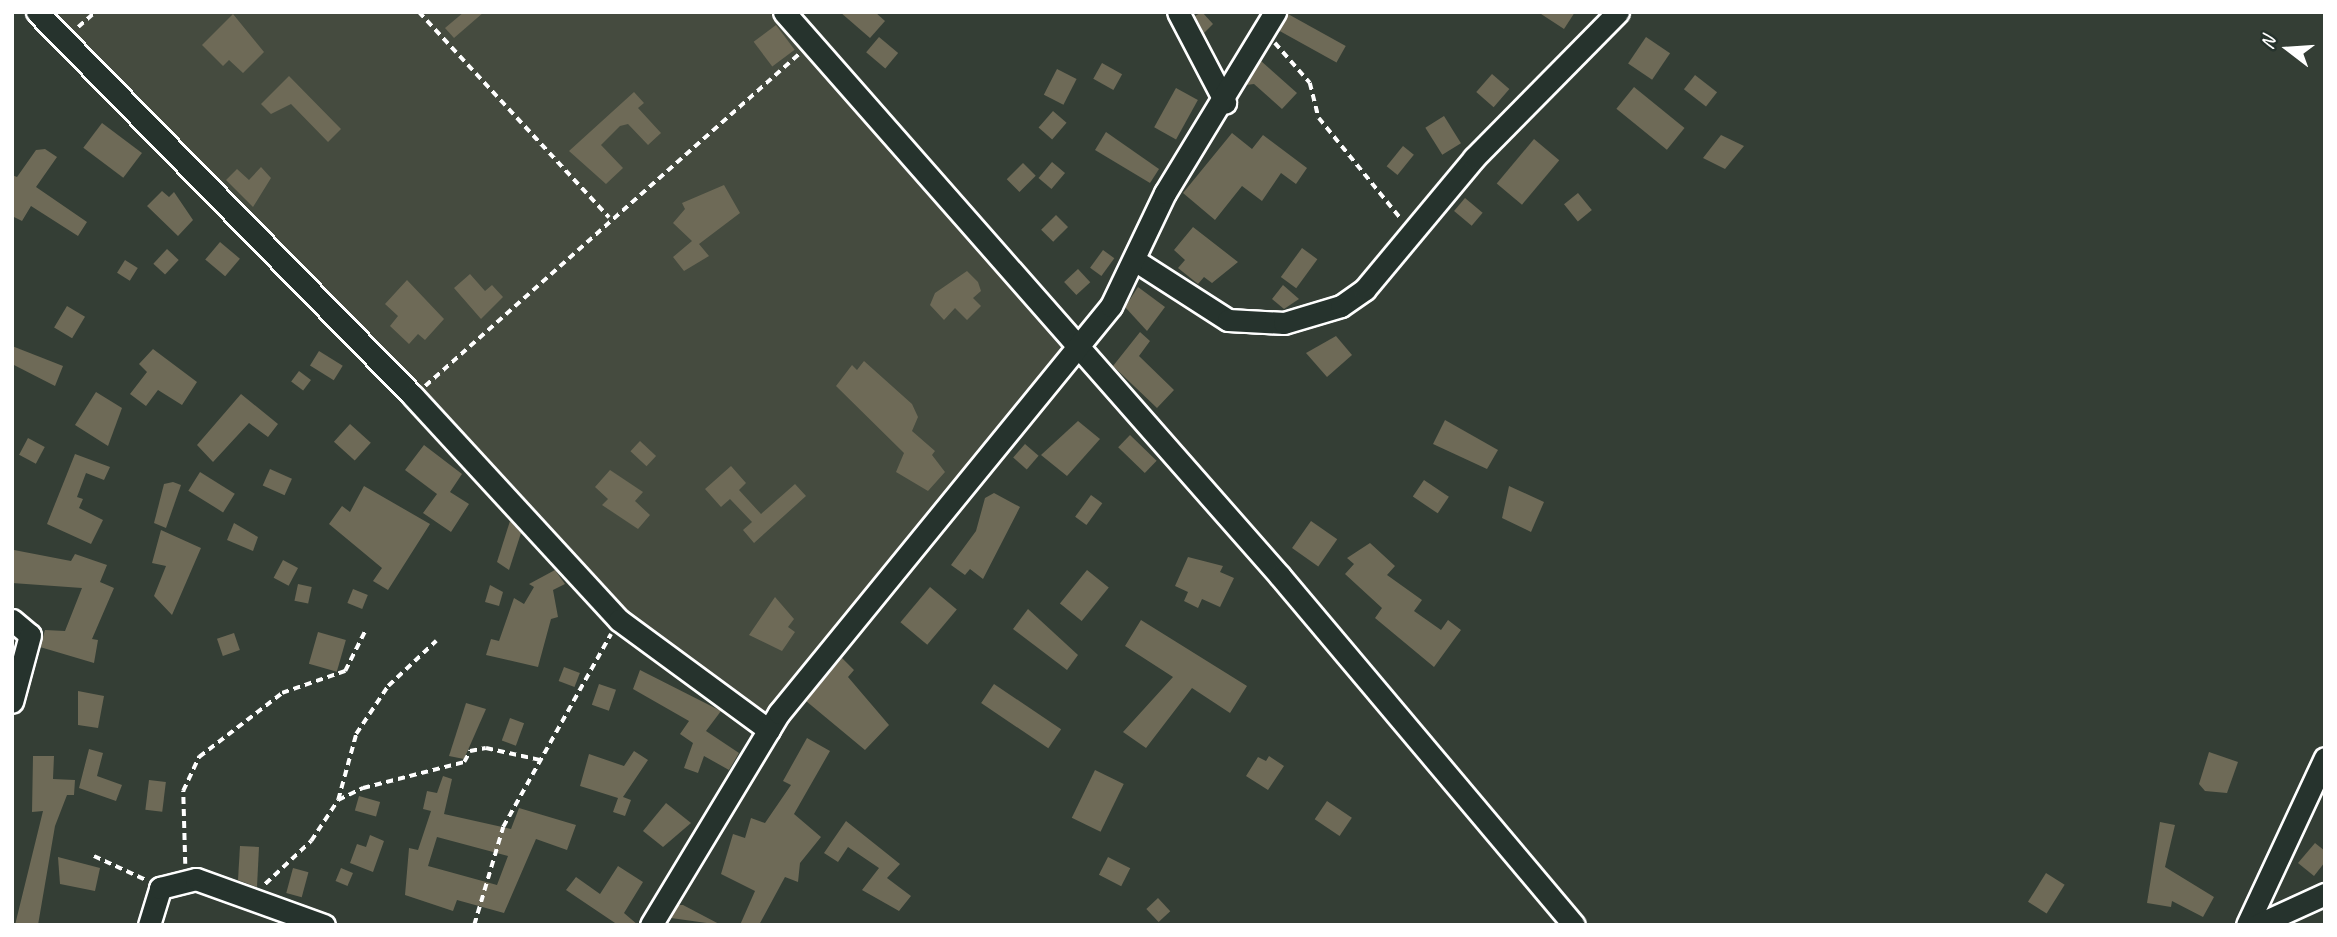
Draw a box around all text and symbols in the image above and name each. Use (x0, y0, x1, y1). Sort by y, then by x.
north arrow (2253, 14, 2323, 84)
text: N (2255, 34, 2281, 52)

